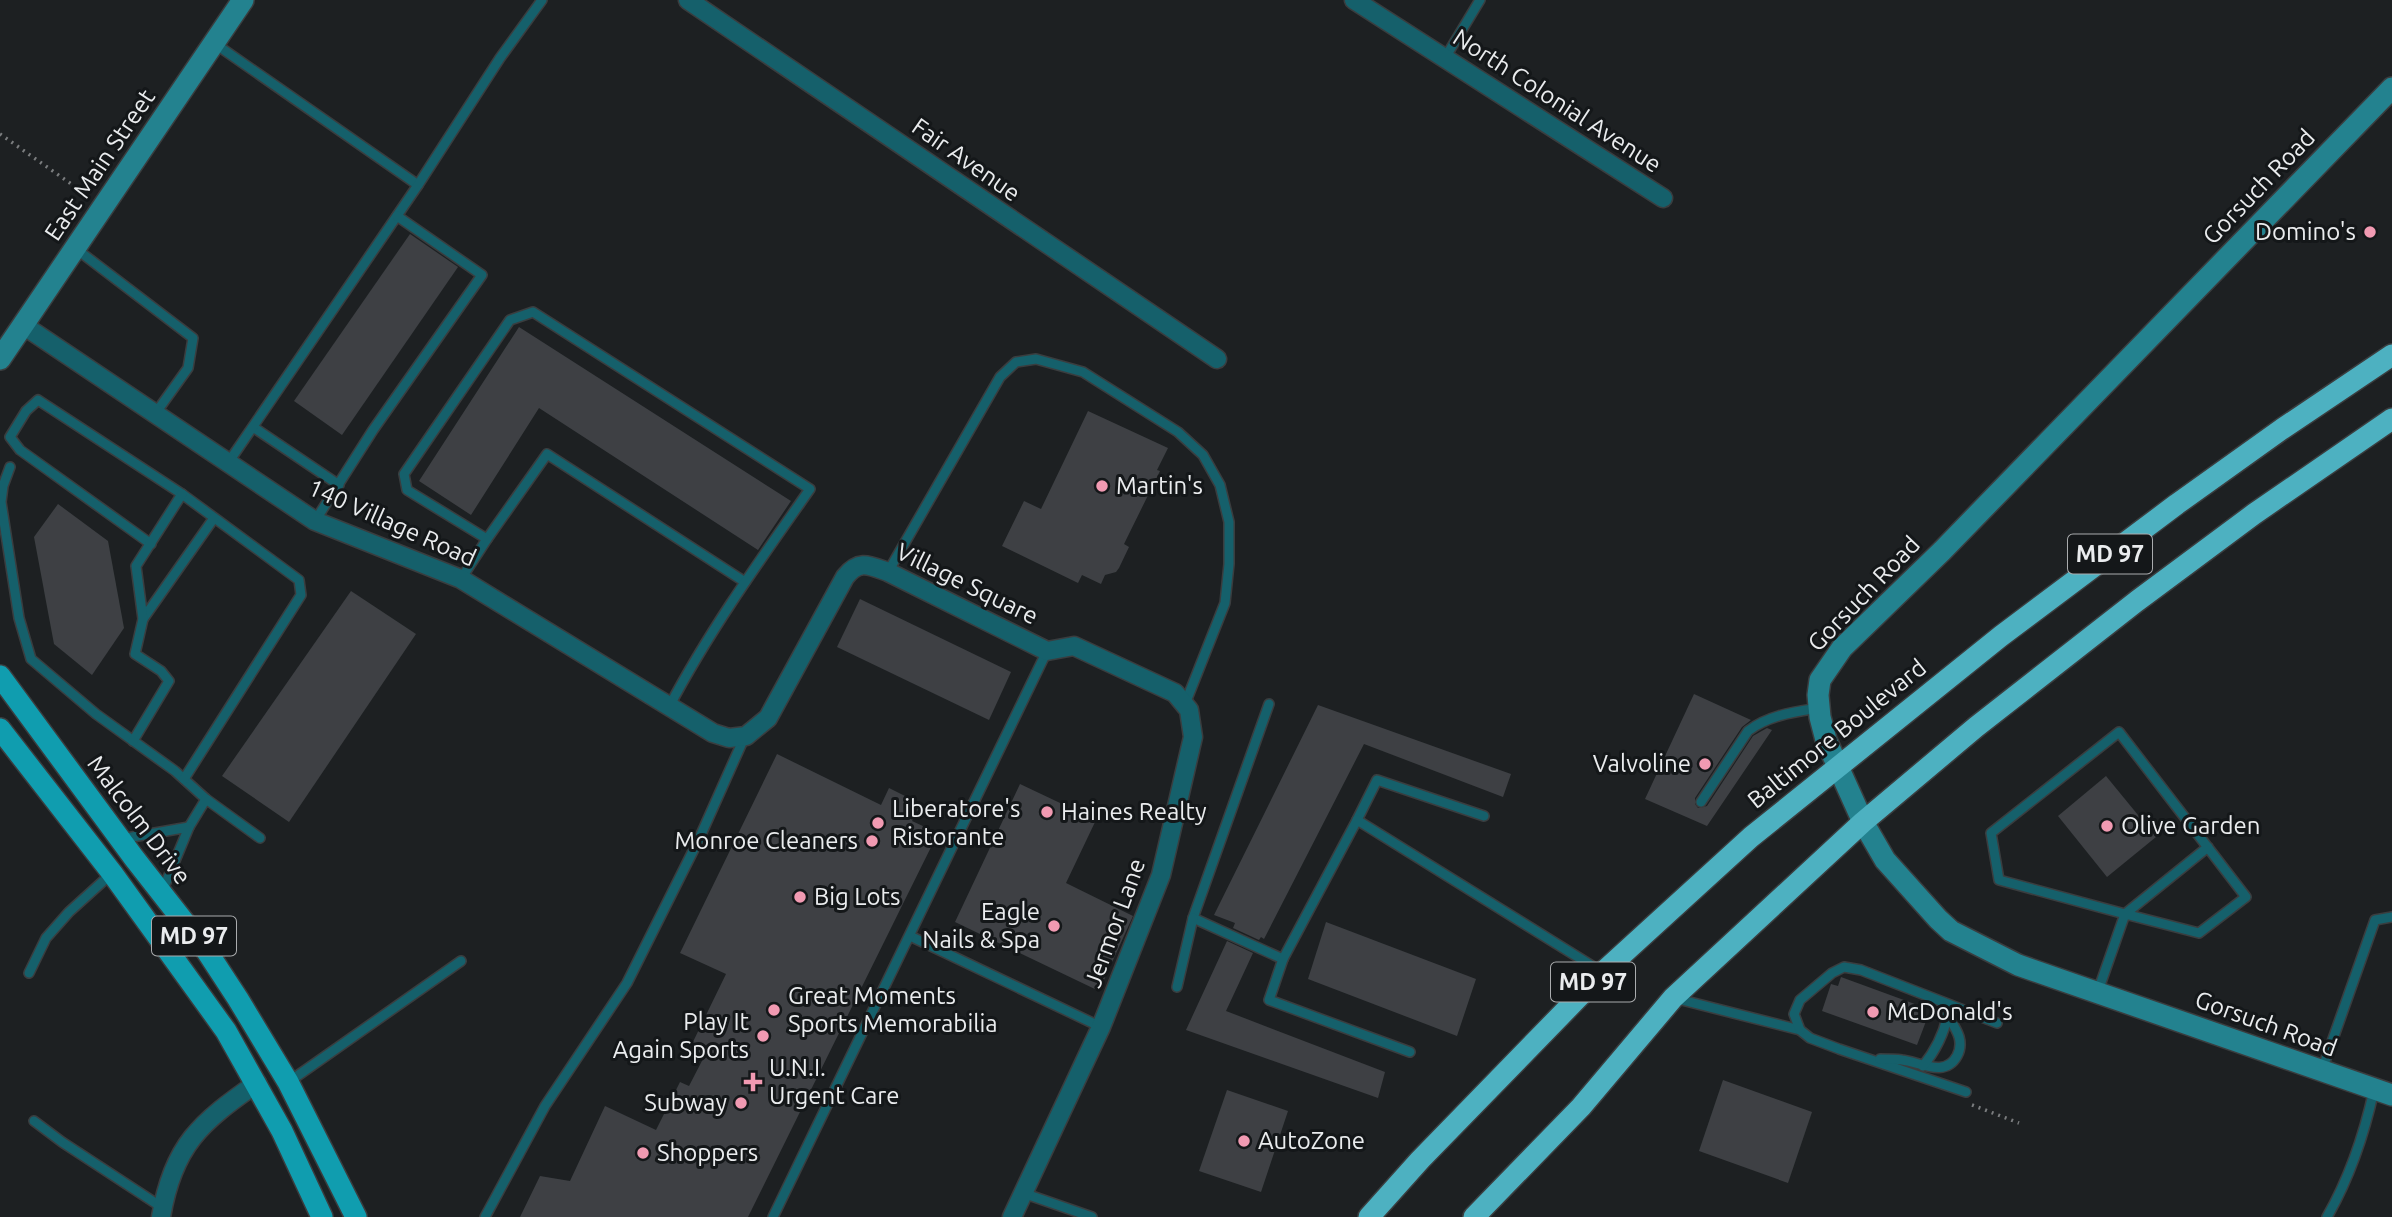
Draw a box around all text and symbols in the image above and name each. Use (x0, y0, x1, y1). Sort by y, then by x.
street label: North Colonial Avenue (1448, 23, 1666, 178)
street label: East Main Street (39, 84, 160, 245)
street label: Fair Avenue (907, 113, 1025, 207)
street label: Gorsuch Road (2197, 124, 2320, 250)
place label: Domino's (2255, 218, 2356, 245)
marker: Domino's (2362, 224, 2378, 240)
place label: Martin's (1116, 472, 1203, 499)
street label: 140 Village Road (304, 473, 480, 572)
marker: Martin's (1094, 478, 1110, 494)
street label: Gorsuch Road (1802, 531, 1925, 657)
road number: MD 97 (2068, 534, 2152, 574)
street label: Village Square (892, 538, 1042, 630)
street label: Baltimore Boulevard (1742, 653, 1931, 814)
street label: Malcolm Drive (82, 750, 196, 889)
place label: Valvoline (1593, 750, 1691, 777)
marker: Valvoline (1697, 756, 1713, 772)
place label: Liberatore's Ristorante (892, 795, 1020, 850)
place label: Haines Realty (1061, 798, 1207, 825)
marker: Haines Realty (1039, 804, 1055, 820)
place label: Olive Garden (2121, 812, 2260, 839)
marker: Liberatore's Ristorante (870, 815, 886, 831)
marker: Olive Garden (2099, 818, 2115, 834)
place label: Monroe Cleaners (674, 827, 858, 854)
marker: Monroe Cleaners (864, 833, 880, 849)
street label: Jermor Lane (1079, 855, 1150, 991)
place label: Big Lots (814, 883, 900, 910)
marker: Big Lots (792, 889, 808, 905)
place label: Eagle Nails & Spa (922, 898, 1040, 953)
road number: MD 97 (152, 917, 236, 956)
marker: Eagle Nails & Spa (1046, 918, 1062, 934)
road number: MD 97 (1551, 962, 1635, 1001)
place label: Great Moments Sports Memorabilia (788, 982, 998, 1037)
street label: Gorsuch Road (2192, 985, 2341, 1062)
place label: McDonald's (1887, 998, 2013, 1025)
marker: Great Moments Sports Memorabilia (766, 1002, 782, 1018)
marker: McDonald's (1865, 1004, 1881, 1020)
place label: Play It Again Sports (613, 1008, 750, 1063)
marker: Play It Again Sports (755, 1028, 771, 1044)
place label: U.N.I. Urgent Care (769, 1054, 900, 1109)
marker: U.N.I. Urgent Care (743, 1072, 763, 1092)
place label: Subway (644, 1089, 727, 1116)
marker: Subway (733, 1095, 749, 1111)
place label: AutoZone (1258, 1127, 1365, 1154)
marker: AutoZone (1236, 1133, 1252, 1149)
place label: Shoppers (657, 1139, 758, 1166)
marker: Shoppers (635, 1145, 651, 1161)

